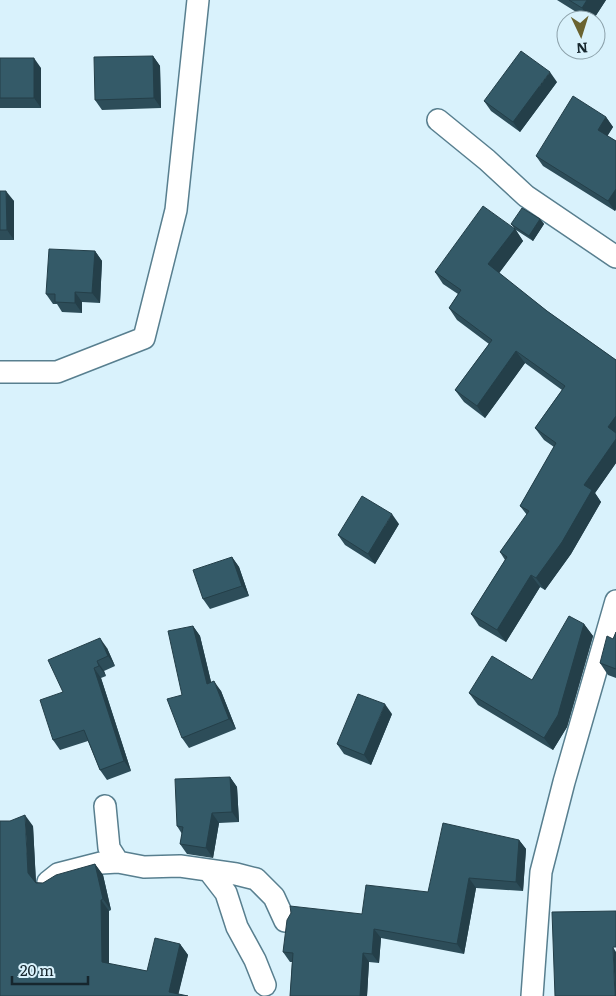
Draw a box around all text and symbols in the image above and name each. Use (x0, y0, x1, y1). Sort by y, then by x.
north arrow (556, 10, 606, 60)
text: N (575, 39, 589, 59)
scale bar (12, 954, 89, 986)
text: 20 m (20, 958, 54, 981)

